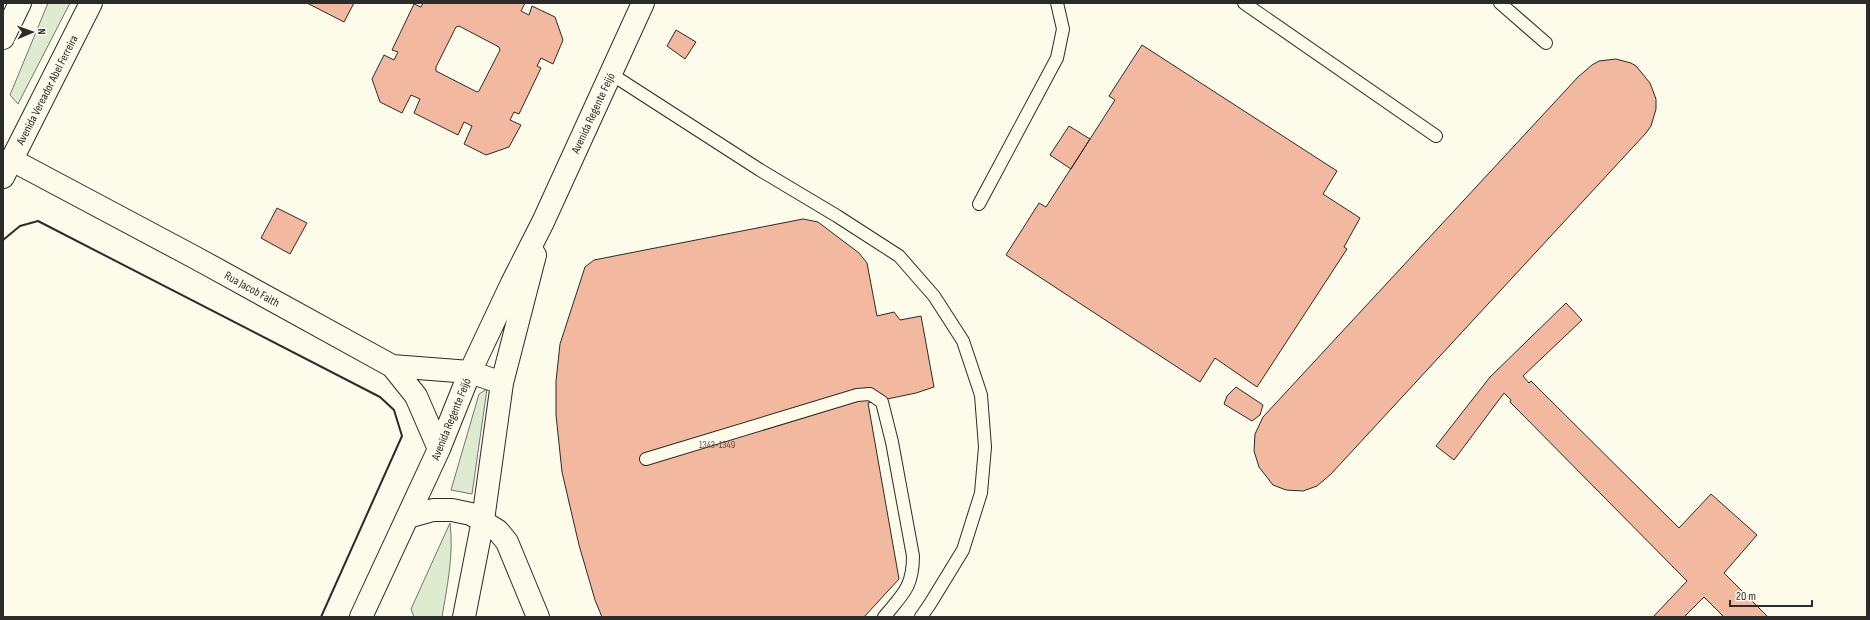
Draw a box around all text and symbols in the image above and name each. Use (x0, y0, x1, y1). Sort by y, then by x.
north arrow (12, 12, 52, 52)
text: N (35, 29, 48, 35)
street label: Avenida Vereador Abel Ferreira (13, 32, 82, 149)
street label: Avenida Regente Feijó (568, 71, 619, 157)
street label: Rua Jacob Faith (222, 268, 282, 311)
street label: Avenida Regente Feijó (428, 376, 475, 463)
house number: 1343-1349 (699, 439, 735, 451)
scale bar (1730, 582, 1812, 608)
text: 20 m (1736, 589, 1756, 604)

